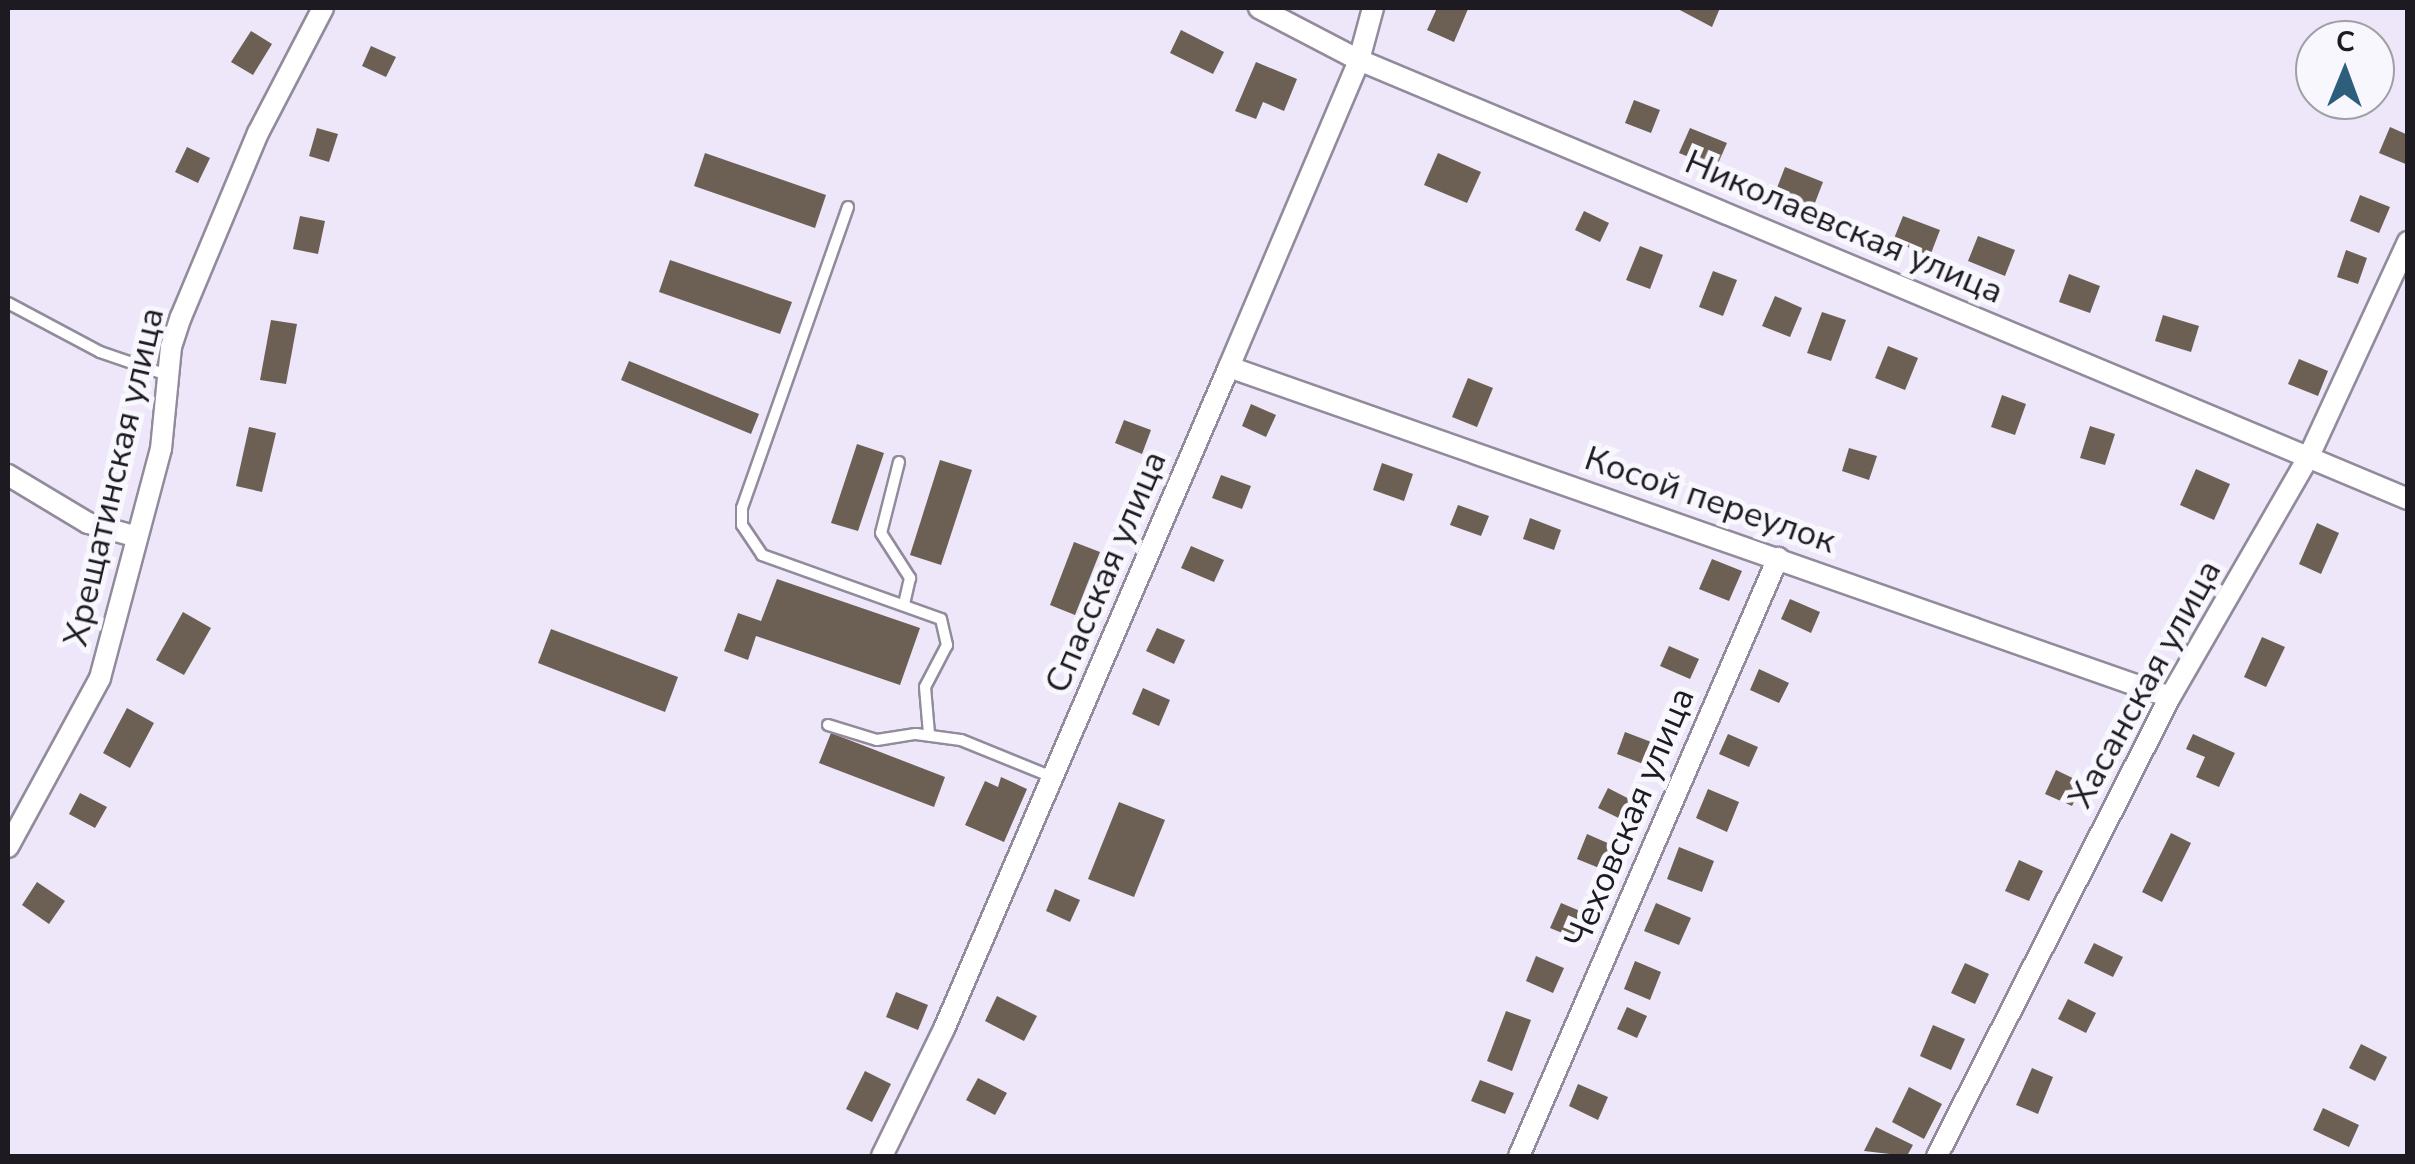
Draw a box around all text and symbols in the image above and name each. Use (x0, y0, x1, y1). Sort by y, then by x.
north arrow (2295, 20, 2395, 120)
text: С (2336, 23, 2355, 61)
street label: Николаевская улица (1679, 141, 2009, 313)
street label: Хрещатинская улица (55, 304, 173, 650)
street label: Косой переулок (1579, 437, 1841, 563)
street label: Спасская улица (1036, 445, 1176, 699)
street label: Хасанская улица (2060, 553, 2230, 815)
street label: Чеховская улица (1556, 681, 1704, 955)

